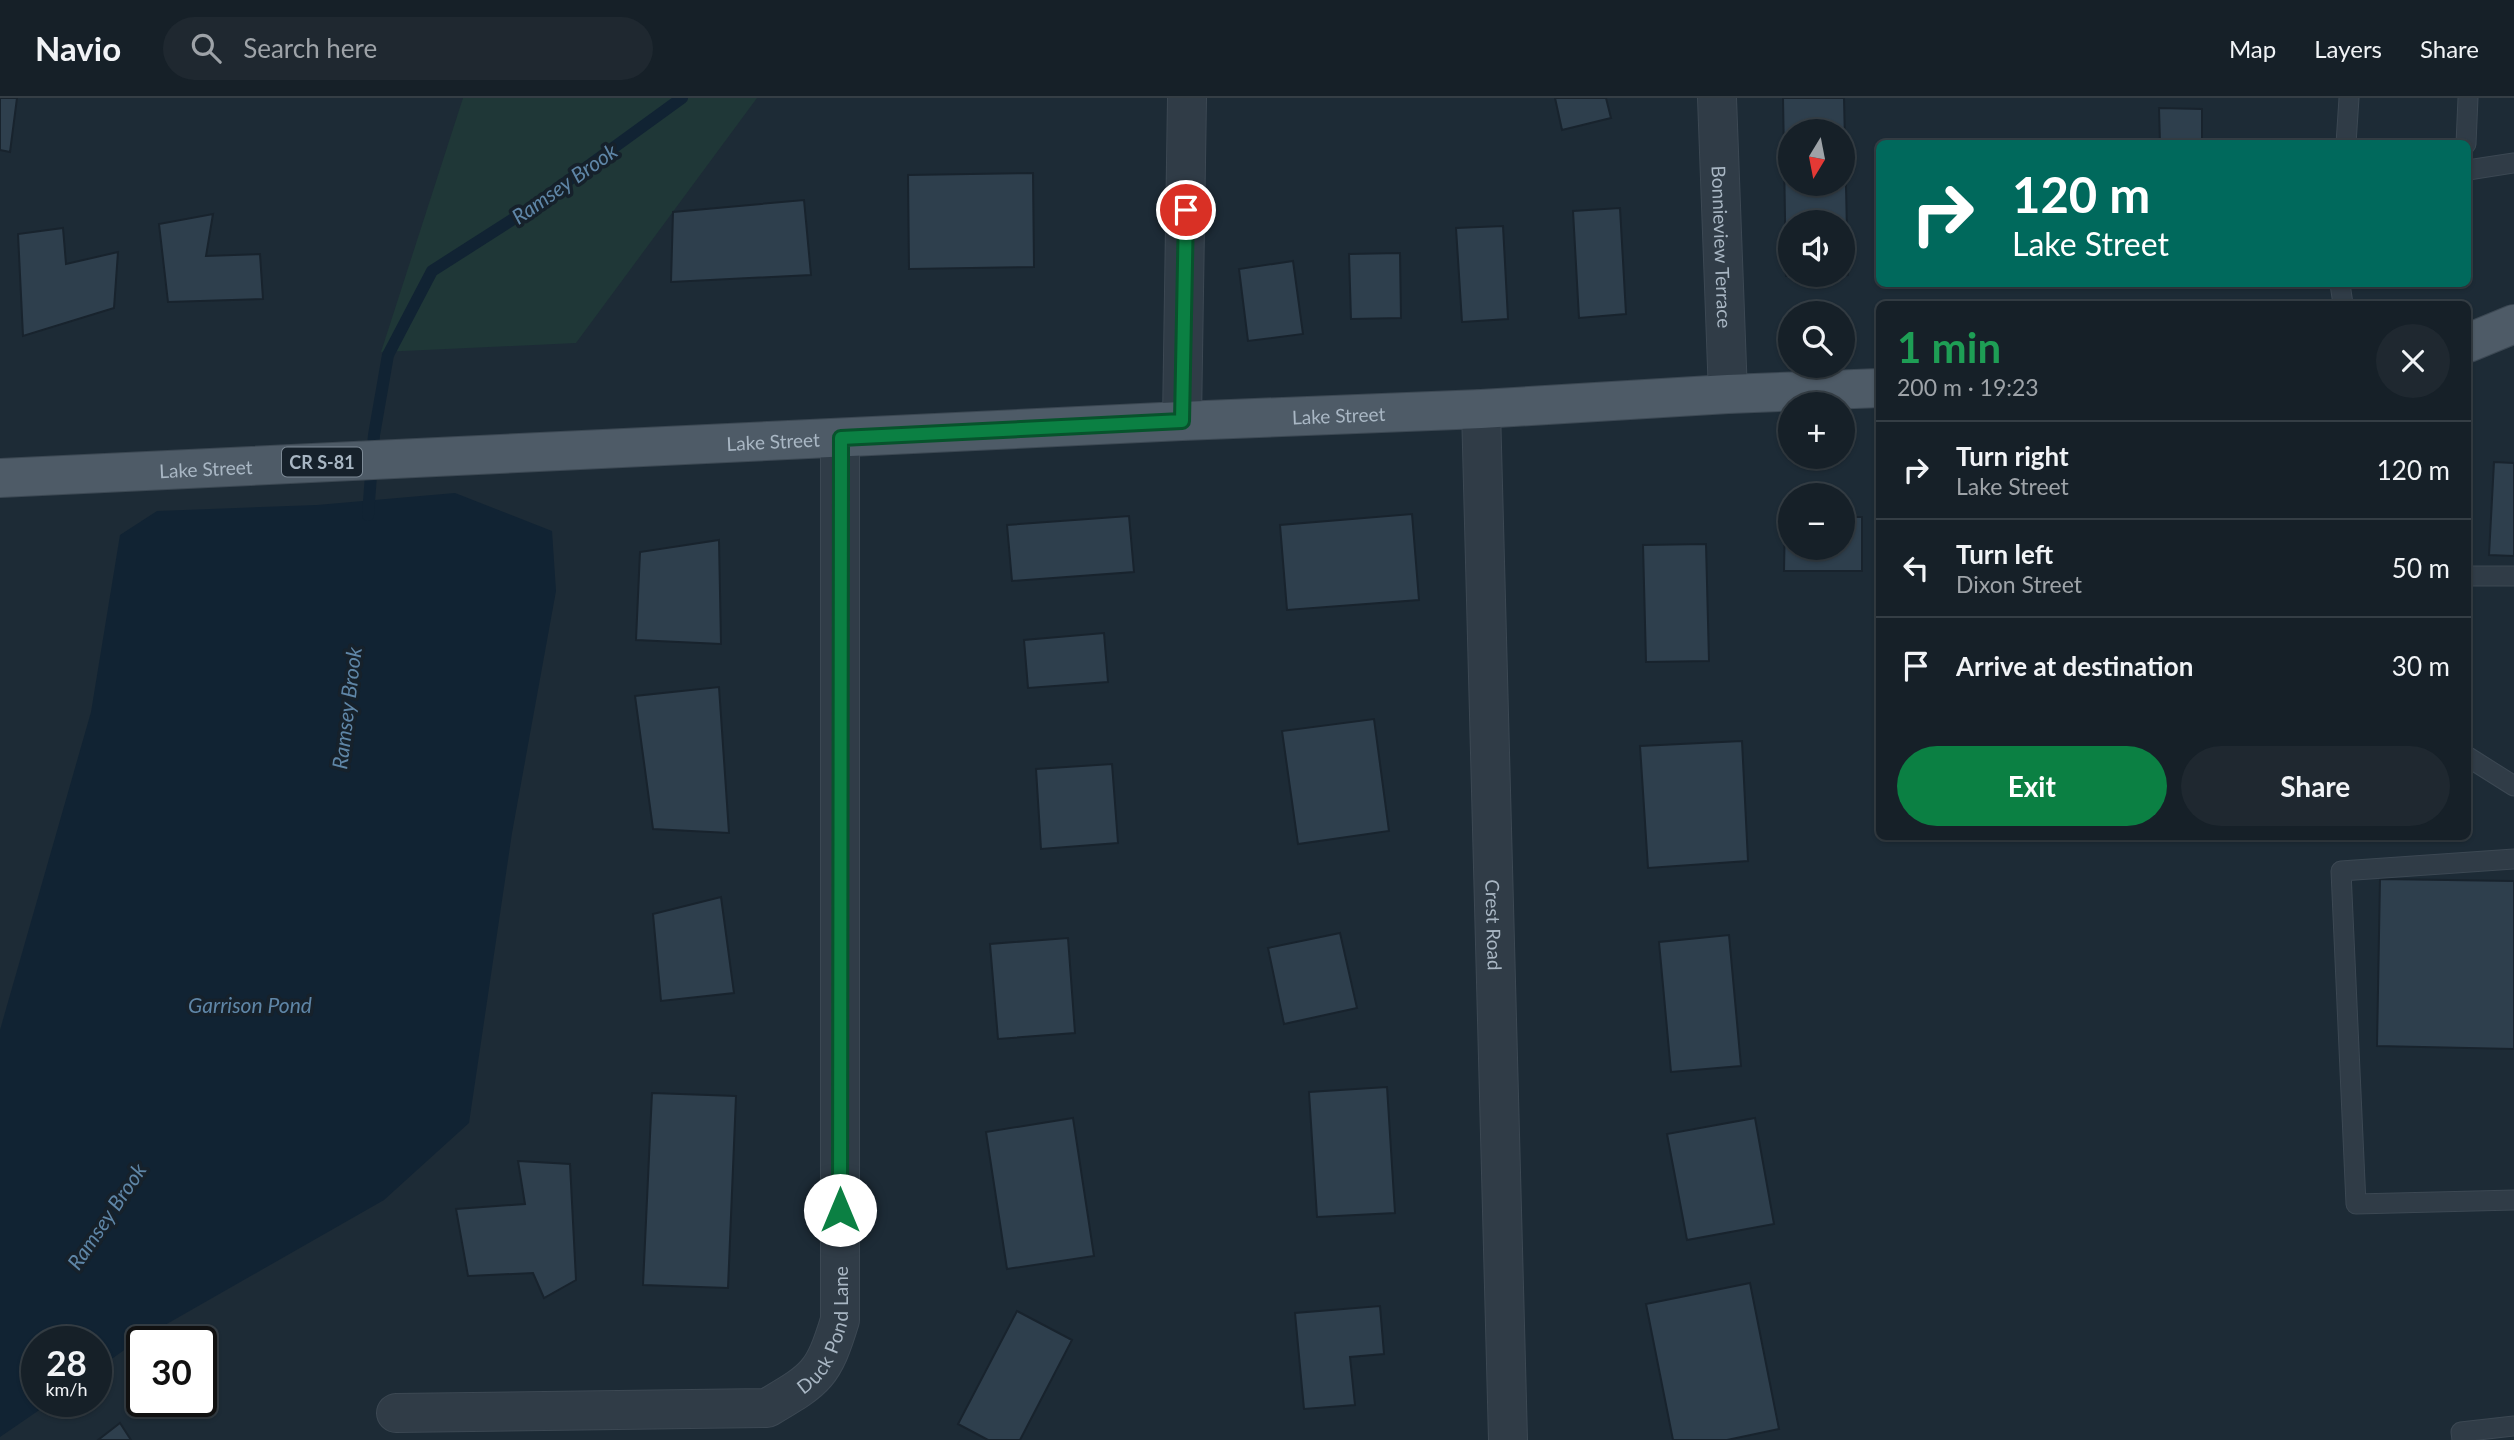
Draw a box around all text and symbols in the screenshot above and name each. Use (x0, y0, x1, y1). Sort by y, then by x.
search box (163, 17, 653, 80)
text: Navio (35, 28, 121, 68)
icon: search (187, 29, 225, 67)
text: Search here (243, 32, 377, 64)
text: Map (2229, 34, 2276, 63)
text: Layers (2314, 34, 2382, 63)
text: Share (2420, 34, 2479, 63)
north arrow (1778, 119, 1855, 196)
map controls (1778, 119, 1855, 560)
water label: Ramsey Brook (507, 137, 622, 228)
street label: Bonnieview Terrace (1708, 165, 1737, 329)
text: 120 m (2012, 165, 2150, 223)
icon: right (1897, 168, 1988, 259)
pin (1156, 180, 1216, 240)
icon: arrive (1167, 191, 1205, 229)
button: sound (1778, 210, 1855, 287)
text: Lake Street (2012, 224, 2169, 263)
button: search (1778, 301, 1855, 378)
text: 1 min (1897, 322, 2001, 372)
button: close (2376, 324, 2450, 398)
text: 200 m · 19:23 (1897, 373, 2039, 401)
button: + (1778, 392, 1855, 469)
street label: Lake Street (1291, 401, 1386, 428)
street label: Lake Street (726, 427, 820, 454)
text: Turn right (1956, 440, 2069, 472)
road number: CR S-81 (282, 448, 362, 476)
icon: right (1897, 451, 1935, 489)
street label: Lake Street (159, 454, 253, 482)
text: 120 m (2377, 454, 2450, 486)
text: Lake Street (1956, 472, 2069, 500)
button: − (1778, 483, 1855, 560)
text: Turn left (1956, 538, 2053, 570)
icon: left (1897, 549, 1935, 587)
text: 50 m (2392, 552, 2450, 584)
text: Dixon Street (1956, 570, 2082, 598)
water label: Ramsey Brook (326, 645, 366, 770)
icon: arrive (1897, 647, 1935, 685)
text: Arrive at destination (1956, 650, 2193, 682)
text: 30 m (2392, 650, 2450, 682)
button: Exit (1897, 746, 2167, 826)
button: Share (2181, 746, 2450, 826)
street label: Crest Road (1482, 879, 1507, 971)
water label: Garrison Pond (188, 992, 312, 1017)
water label: Ramsey Brook (61, 1157, 151, 1274)
position arrow (803, 1173, 877, 1247)
street label: Duck Pond Lane (792, 1266, 852, 1398)
speed limit sign: 30 (126, 1326, 217, 1417)
text: 28 (46, 1341, 87, 1383)
text: km/h (45, 1378, 88, 1400)

